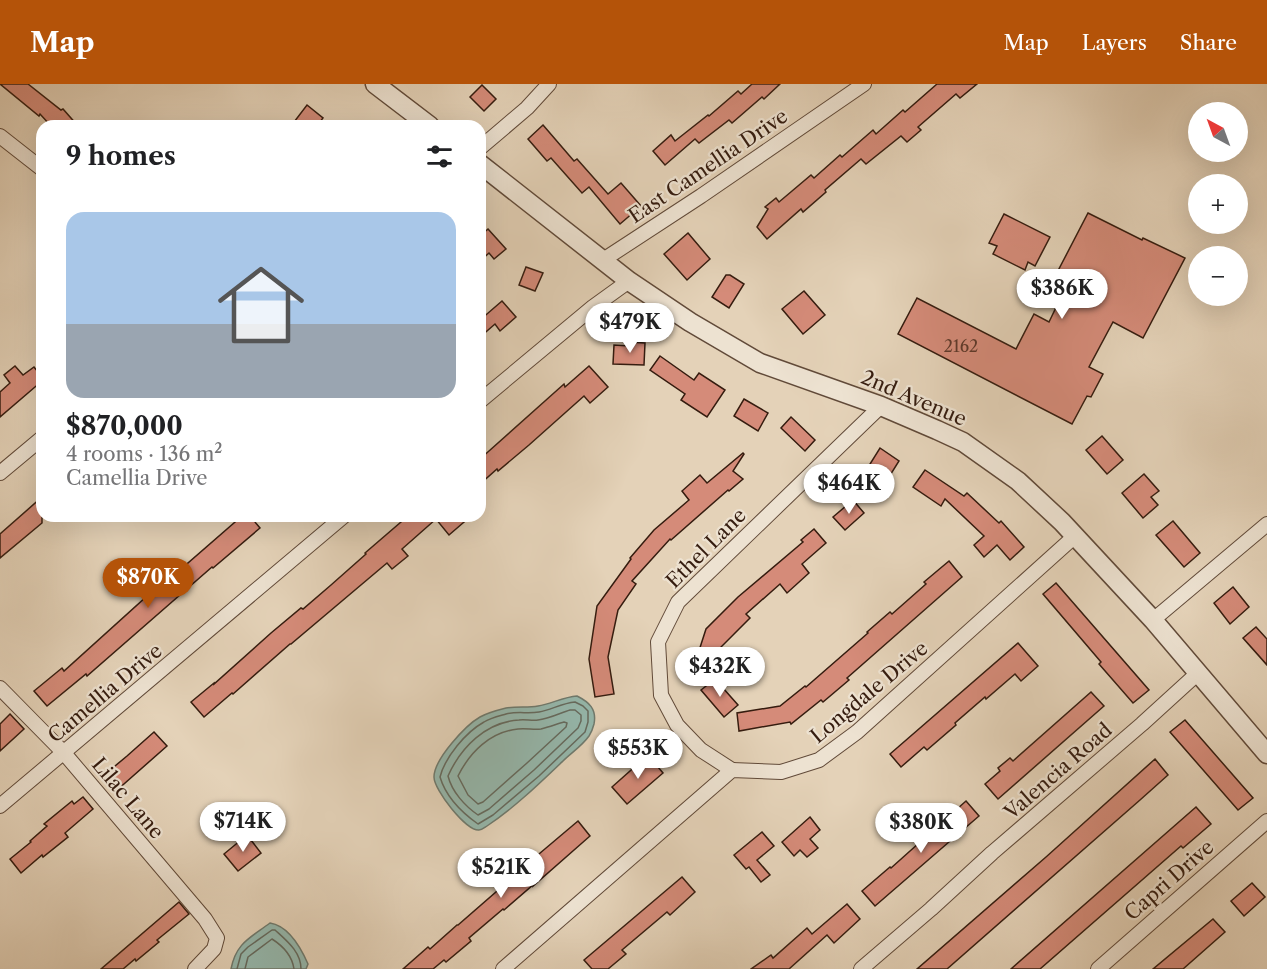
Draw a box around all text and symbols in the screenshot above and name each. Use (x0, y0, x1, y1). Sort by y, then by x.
text: Map (30, 25, 94, 59)
text: Map (1004, 30, 1049, 55)
text: Layers (1082, 30, 1147, 55)
text: Share (1180, 30, 1237, 55)
north arrow (1188, 102, 1248, 162)
map controls (1188, 102, 1248, 306)
street label: East Camellia Drive (624, 104, 792, 228)
text: 9 homes (66, 140, 176, 172)
icon: filters (423, 140, 456, 173)
button: + (1188, 174, 1248, 234)
button: − (1188, 246, 1248, 306)
icon: home (207, 251, 315, 359)
pin: $386K (1020, 269, 1104, 320)
text: $386K (1031, 276, 1093, 300)
pin: $479K (588, 303, 672, 354)
text: $479K (599, 310, 661, 334)
house number: 2162 (944, 336, 978, 356)
street label: 2nd Avenue (858, 365, 970, 431)
text: $870,000 (66, 410, 183, 442)
text: 4 rooms · 136 m² (66, 442, 222, 466)
pin: $464K (807, 464, 891, 515)
text: Camellia Drive (66, 466, 207, 490)
text: $464K (818, 471, 880, 495)
street label: Ethel Lane (661, 503, 751, 593)
pin: $870K (106, 558, 190, 609)
text: $870K (117, 565, 179, 589)
street label: Longdale Drive (806, 636, 932, 748)
street label: Camellia Drive (43, 638, 167, 748)
pin: $432K (678, 647, 762, 698)
text: $432K (689, 654, 751, 678)
street label: Valencia Road (999, 718, 1117, 825)
pin: $553K (596, 729, 680, 780)
text: $553K (608, 736, 668, 760)
street label: Lilac Lane (87, 752, 169, 844)
pin: $714K (201, 802, 285, 853)
pin: $380K (879, 803, 963, 854)
text: $714K (214, 809, 272, 833)
text: $380K (889, 810, 953, 834)
street label: Capri Drive (1120, 835, 1218, 925)
pin: $521K (459, 848, 543, 899)
text: $521K (472, 855, 531, 879)

